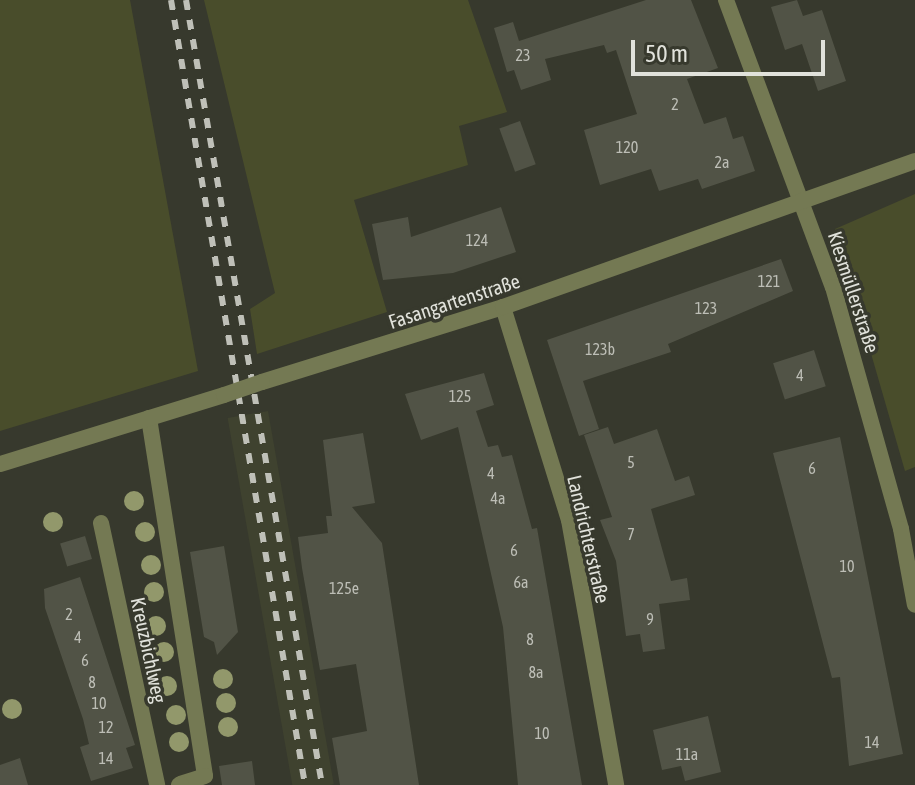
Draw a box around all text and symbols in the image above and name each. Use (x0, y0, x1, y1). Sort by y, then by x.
scale bar (635, 24, 829, 74)
text: 50 m (645, 40, 688, 67)
house number: 23 (515, 45, 531, 65)
house number: 2 (671, 94, 679, 114)
house number: 120 (616, 137, 638, 157)
house number: 2a (715, 152, 729, 172)
street label: Kiesmüllerstraße (823, 228, 885, 356)
house number: 124 (466, 230, 488, 250)
street label: Fasangartenstraße (385, 268, 523, 334)
house number: 121 (758, 271, 780, 291)
house number: 123 (695, 298, 717, 318)
house number: 123b (585, 339, 615, 359)
house number: 4 (796, 365, 804, 385)
house number: 125 (449, 386, 471, 406)
house number: 5 (627, 452, 635, 472)
house number: 6 (808, 458, 816, 478)
house number: 4 (487, 463, 495, 483)
street label: Landrichterstraße (563, 473, 615, 605)
house number: 4a (491, 488, 505, 508)
house number: 7 (627, 524, 635, 544)
house number: 6 (510, 540, 518, 560)
house number: 10 (839, 556, 855, 576)
house number: 6a (514, 572, 528, 592)
house number: 125e (329, 578, 359, 598)
street label: Kreuzbichlweg (126, 595, 172, 705)
house number: 2 (65, 604, 73, 624)
house number: 9 (646, 609, 654, 629)
house number: 4 (74, 627, 82, 647)
house number: 8 (526, 629, 534, 649)
house number: 6 (81, 650, 89, 670)
house number: 8a (529, 662, 543, 682)
house number: 8 (88, 672, 96, 692)
house number: 10 (91, 693, 107, 713)
house number: 12 (98, 717, 114, 737)
house number: 10 (534, 723, 550, 743)
house number: 14 (864, 732, 880, 752)
house number: 11a (676, 744, 698, 764)
house number: 14 (98, 748, 114, 768)

